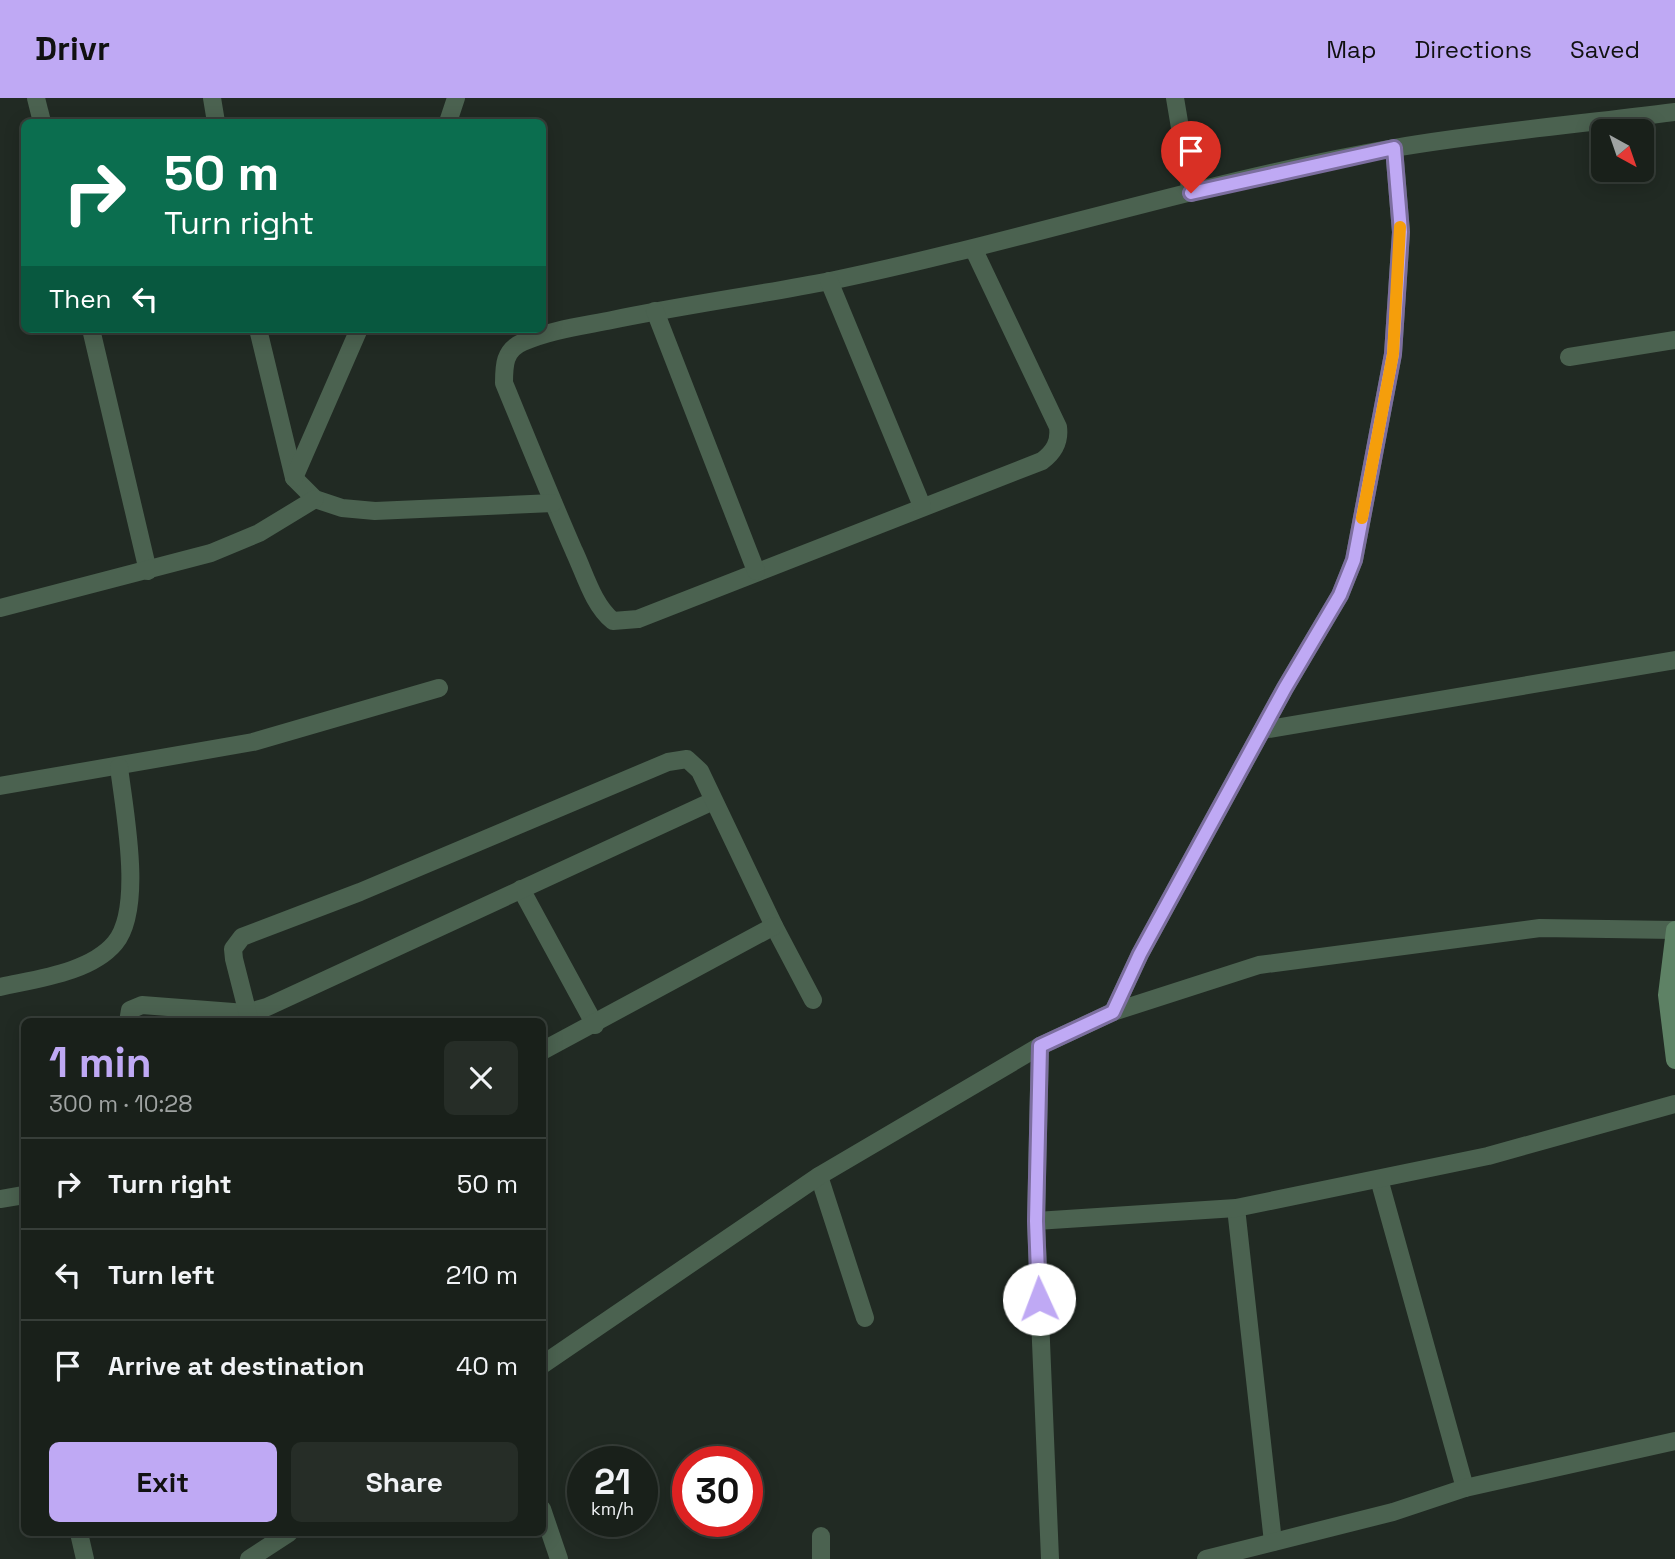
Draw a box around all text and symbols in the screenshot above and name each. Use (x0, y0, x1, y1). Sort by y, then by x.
text: Drivr (35, 28, 110, 70)
text: Map (1326, 34, 1376, 65)
text: Directions (1414, 34, 1532, 65)
text: Saved (1570, 34, 1640, 65)
north arrow (1591, 119, 1654, 182)
map controls (1591, 119, 1654, 182)
pin (1161, 121, 1221, 193)
icon: arrive (1172, 132, 1210, 170)
text: 50 m (164, 142, 279, 204)
icon: right (49, 147, 140, 238)
text: Turn right (164, 203, 314, 243)
icon: left (126, 280, 164, 318)
text: Then (49, 282, 112, 316)
text: 1 min (49, 1036, 152, 1089)
button: close (444, 1041, 518, 1115)
text: 300 m · 10:28 (49, 1089, 193, 1119)
icon: right (49, 1165, 87, 1203)
text: Turn right (108, 1167, 232, 1201)
text: 50 m (457, 1167, 518, 1201)
icon: left (49, 1256, 87, 1294)
text: Turn left (108, 1258, 215, 1292)
text: 210 m (446, 1258, 518, 1292)
position arrow (1002, 1262, 1076, 1336)
icon: arrive (49, 1347, 87, 1385)
text: Arrive at destination (108, 1349, 365, 1383)
text: 40 m (456, 1349, 518, 1383)
button: Exit (49, 1442, 277, 1522)
button: Share (291, 1442, 518, 1522)
speed limit sign: 30 (672, 1446, 763, 1537)
text: 21 (594, 1460, 631, 1504)
text: km/h (591, 1497, 634, 1520)

